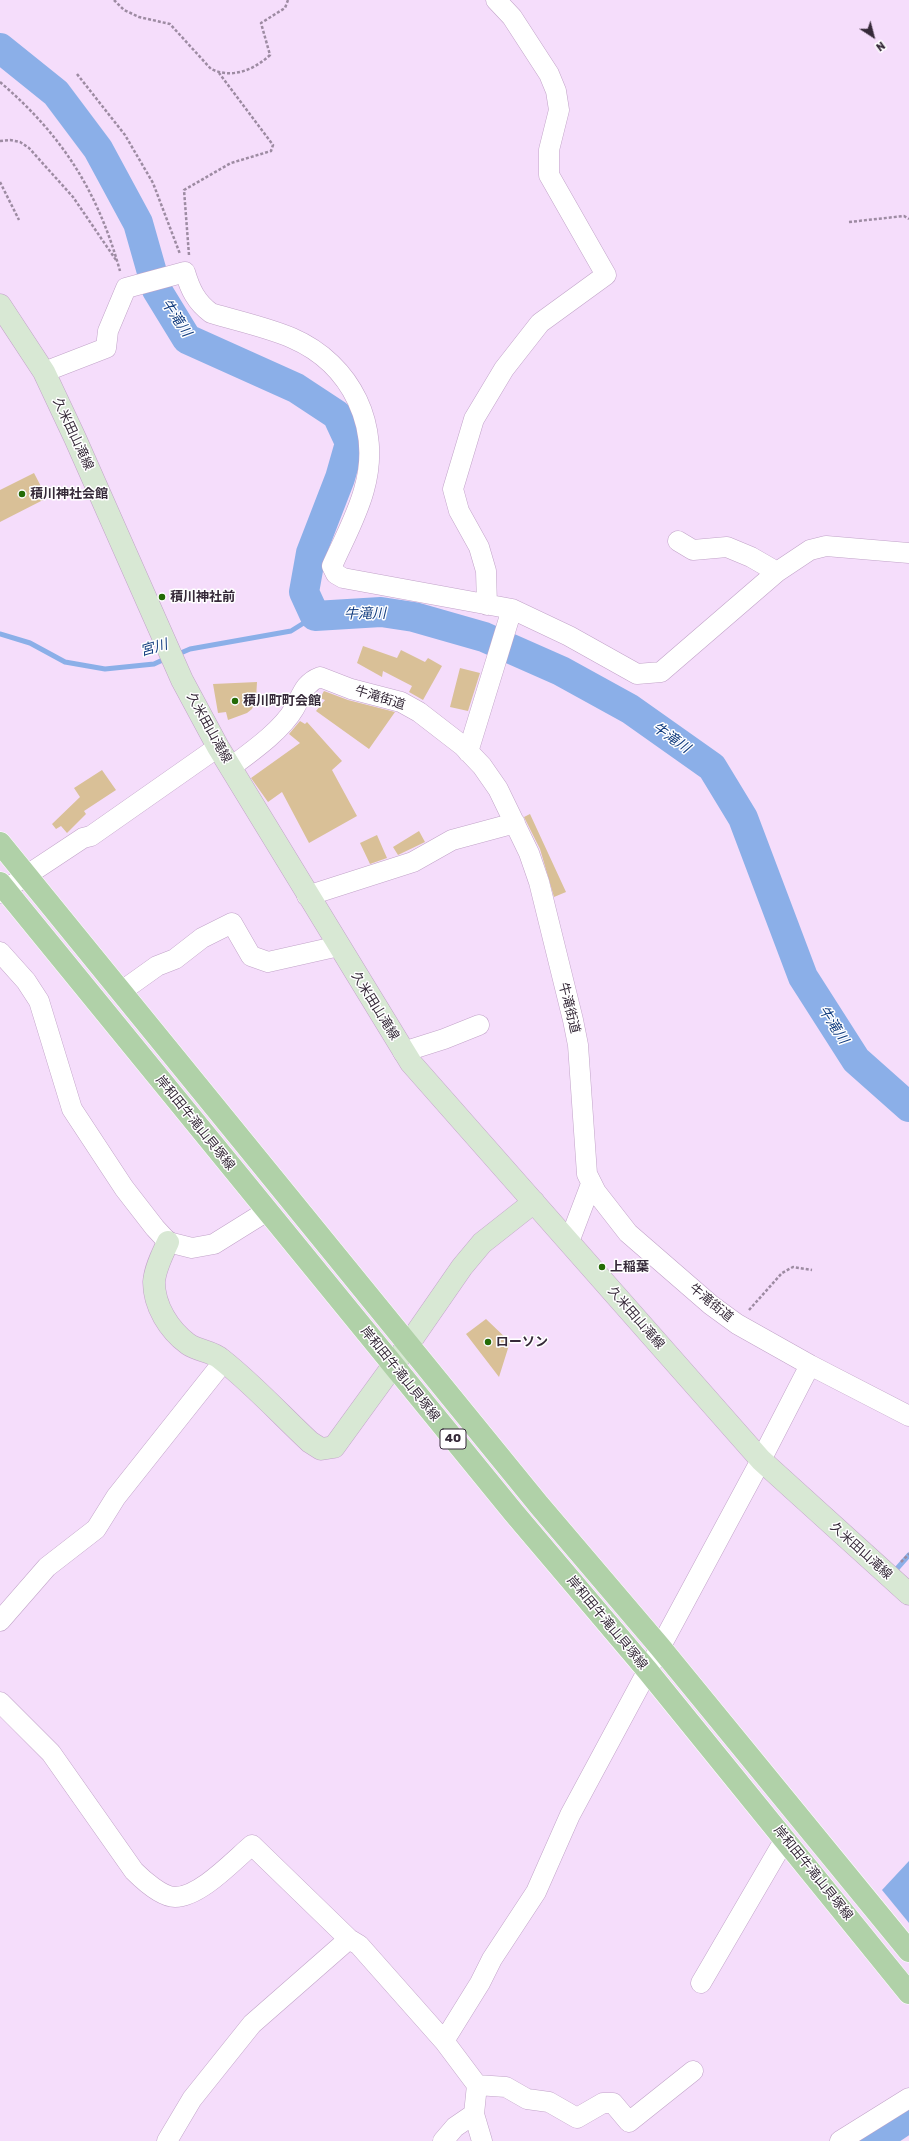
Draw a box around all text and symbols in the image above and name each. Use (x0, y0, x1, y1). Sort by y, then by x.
north arrow (853, 16, 893, 56)
text: N (873, 39, 887, 54)
water label: 牛滝川 (157, 296, 195, 340)
street label: 久米田山滝線 (49, 395, 97, 473)
place label: 積川神社会館 (30, 486, 108, 502)
marker: 積川神社会館 (17, 489, 27, 499)
place label: 積川神社前 (170, 589, 235, 605)
marker: 積川神社前 (157, 592, 167, 602)
water label: 牛滝川 (344, 605, 386, 623)
water label: 宮川 (138, 636, 170, 660)
street label: 牛滝街道 (353, 683, 407, 713)
street label: 久米田山滝線 (183, 690, 235, 766)
place label: 積川町町会館 (243, 693, 321, 709)
marker: 積川町町会館 (230, 696, 240, 706)
water label: 牛滝川 (649, 719, 693, 757)
street label: 久米田山滝線 (348, 969, 402, 1043)
street label: 牛滝街道 (555, 981, 583, 1035)
water label: 牛滝川 (815, 1003, 851, 1047)
street label: 岸和田牛滝山貝塚線 (152, 1073, 238, 1173)
place label: 上稲葉 (610, 1259, 649, 1275)
marker: 上稲葉 (597, 1262, 607, 1272)
street label: 牛滝街道 (686, 1281, 736, 1325)
street label: 久米田山滝線 (605, 1283, 667, 1353)
street label: 岸和田牛滝山貝塚線 (357, 1324, 443, 1424)
place label: ローソン (496, 1334, 548, 1350)
marker: ローソン (483, 1337, 493, 1347)
road number: 40 (440, 1429, 466, 1449)
street label: 久米田山滝線 (827, 1519, 895, 1583)
street label: 岸和田牛滝山貝塚線 (563, 1573, 651, 1673)
street label: 岸和田牛滝山貝塚線 (770, 1823, 856, 1923)

